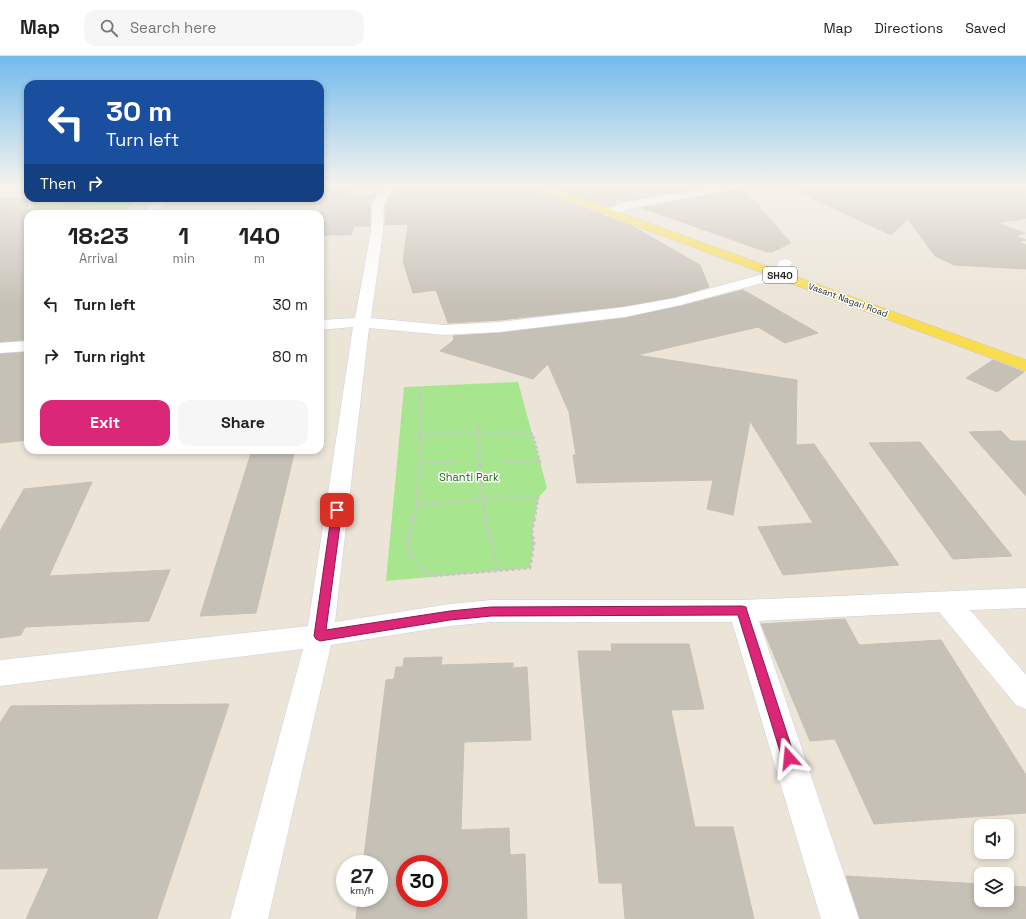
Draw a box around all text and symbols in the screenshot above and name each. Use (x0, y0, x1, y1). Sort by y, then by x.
search box (84, 10, 364, 46)
text: Map (20, 15, 60, 40)
icon: search (98, 17, 120, 39)
text: Search here (130, 18, 216, 37)
text: Map (823, 19, 853, 37)
text: Directions (875, 19, 943, 37)
text: Saved (965, 19, 1006, 37)
text: 30 m (106, 93, 172, 129)
icon: left (40, 96, 92, 148)
text: Turn left (106, 128, 179, 151)
icon: right (84, 172, 106, 194)
text: Then (40, 174, 76, 193)
text: 18:23 (68, 220, 129, 251)
text: 1 (178, 220, 189, 251)
text: 140 (239, 220, 280, 251)
text: Arrival (79, 250, 118, 267)
text: min (173, 250, 195, 267)
text: m (254, 250, 265, 267)
road number: SH40 (763, 267, 797, 283)
street label: Vasant Nagari Road (806, 280, 890, 320)
icon: left (40, 293, 62, 315)
text: Turn left (74, 295, 136, 314)
text: 30 m (273, 295, 308, 314)
icon: right (40, 345, 62, 367)
text: Turn right (74, 347, 145, 366)
text: 80 m (272, 347, 308, 366)
button: Exit (40, 400, 170, 446)
button: Share (178, 400, 308, 446)
park label: Shanti Park (439, 470, 499, 484)
pin (320, 493, 354, 527)
icon: arrive (326, 499, 348, 521)
position arrow (768, 737, 810, 779)
map controls (974, 819, 1014, 907)
button: sound (974, 819, 1014, 859)
speed limit sign: 30 (396, 855, 448, 907)
text: 27 (351, 863, 373, 889)
button: layers (974, 867, 1014, 907)
text: km/h (350, 884, 374, 897)

